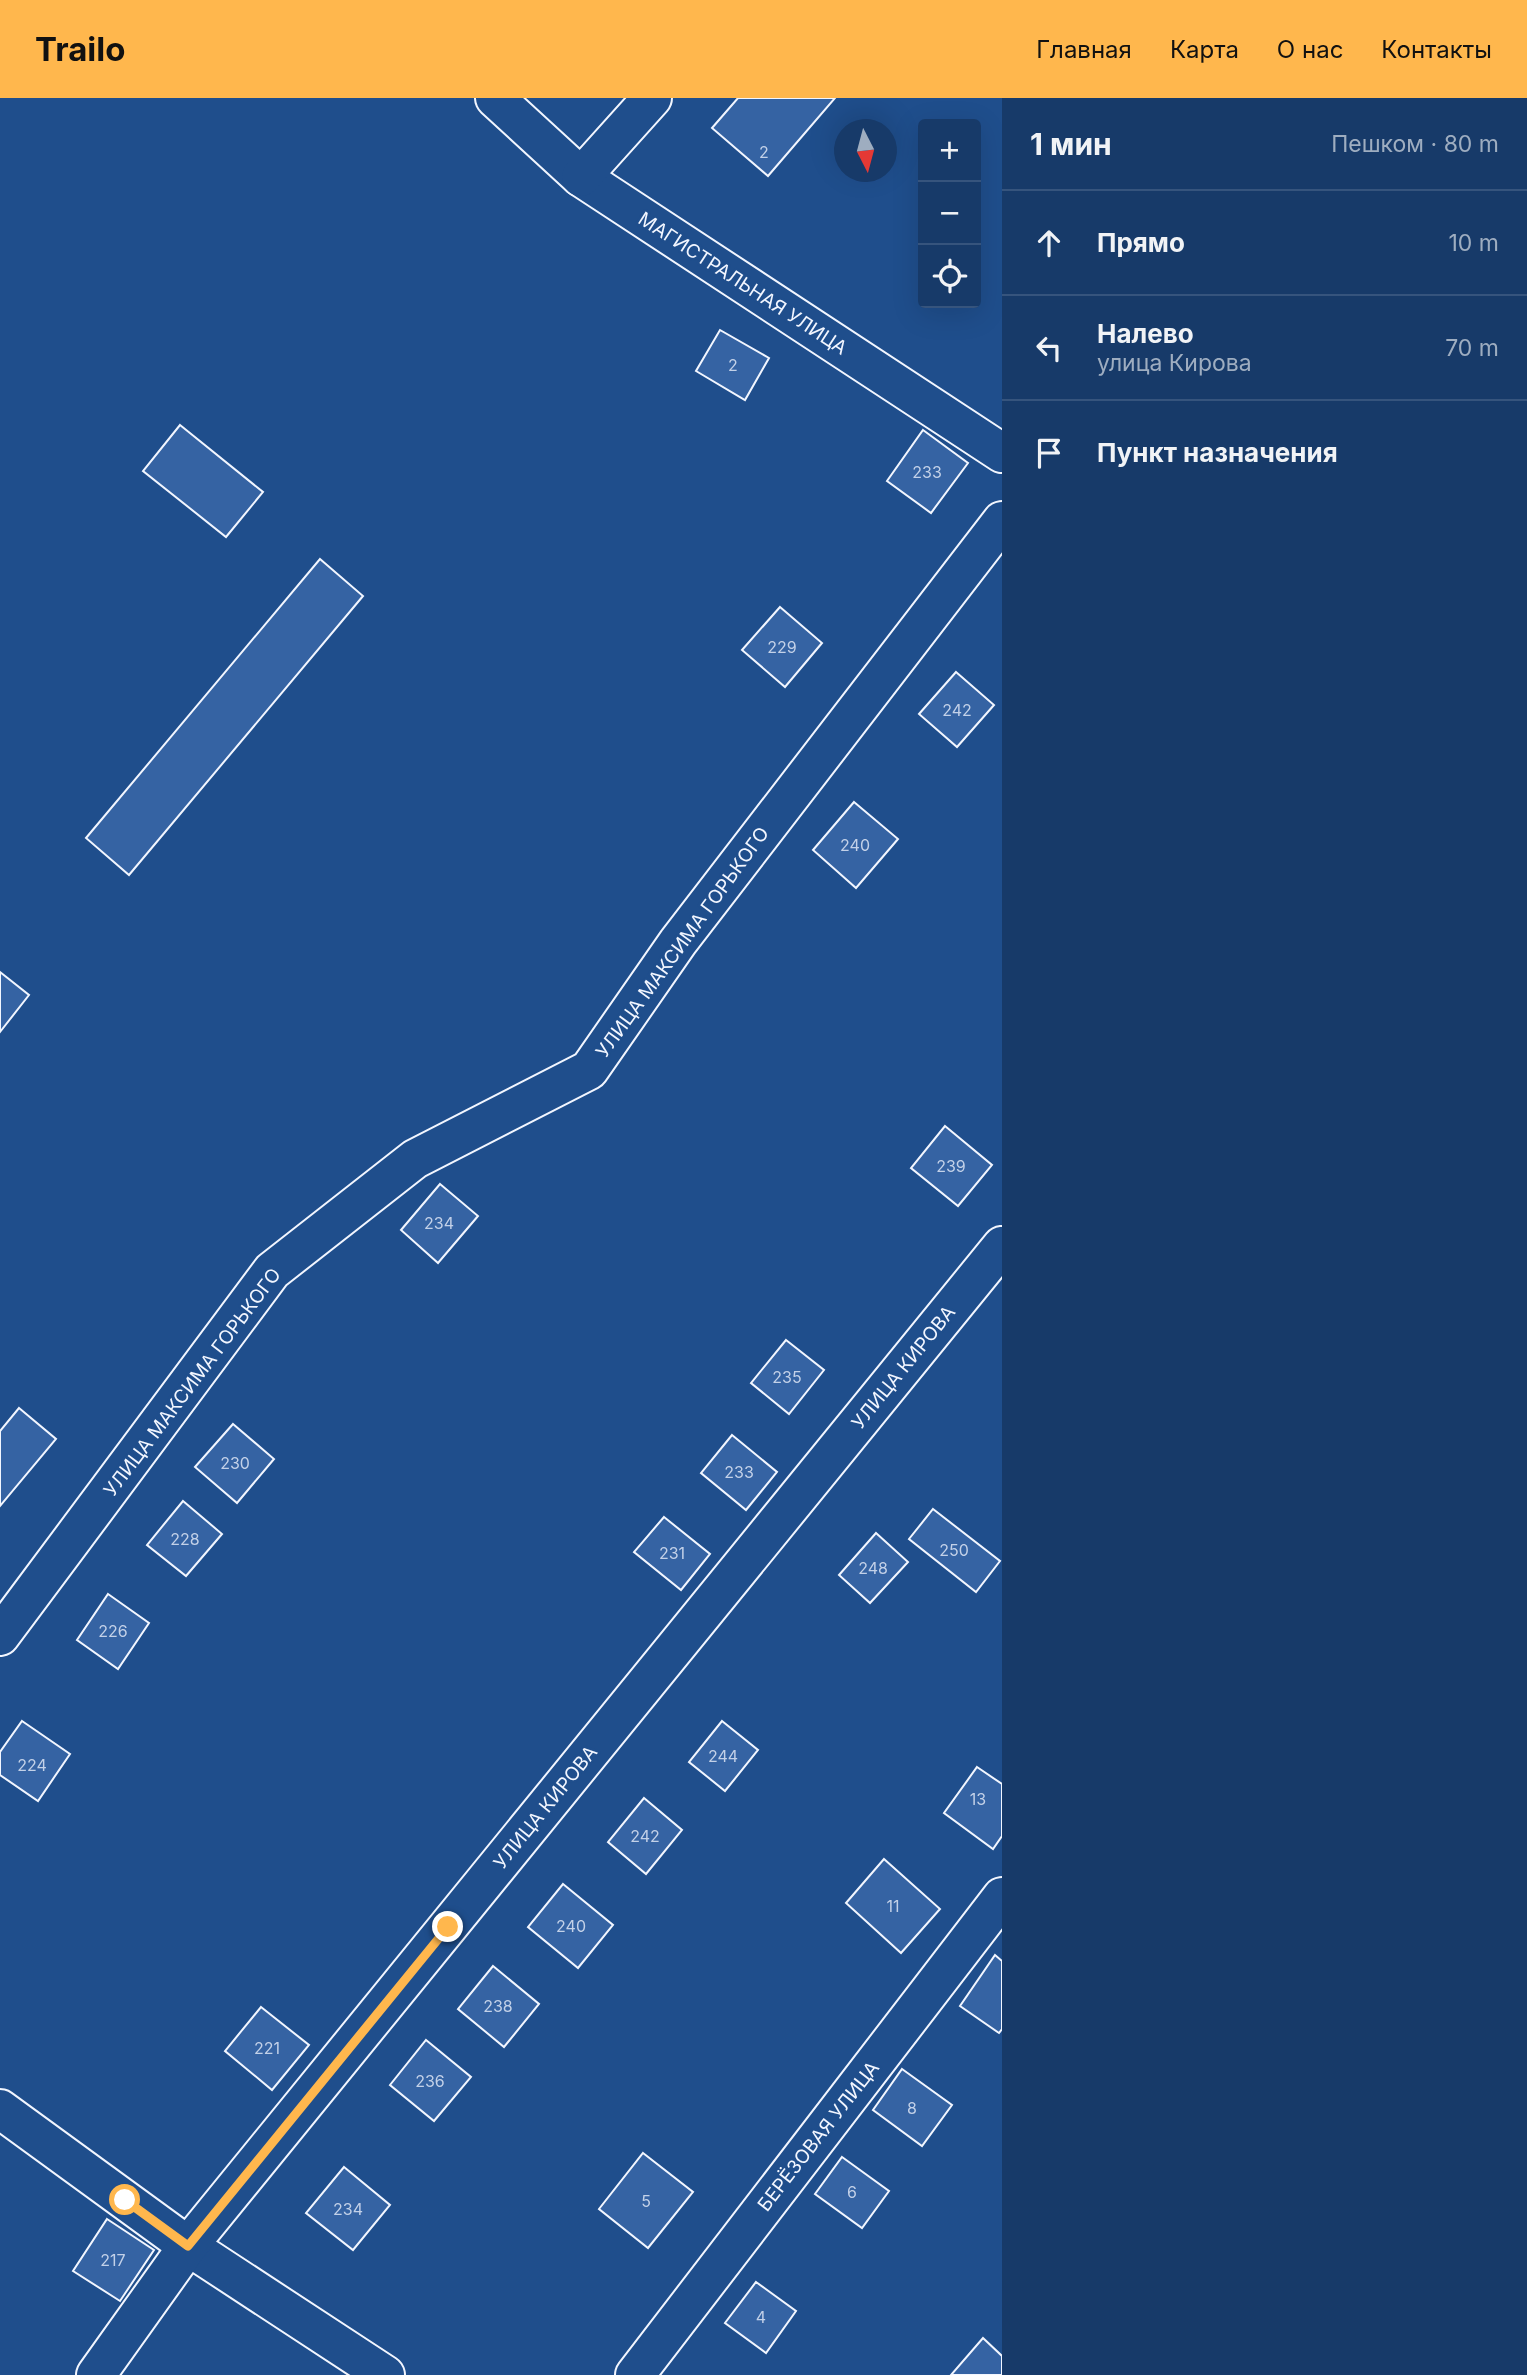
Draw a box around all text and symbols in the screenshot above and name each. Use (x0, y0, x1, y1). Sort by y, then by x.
text: Trailo (35, 29, 125, 69)
text: Главная (1036, 35, 1132, 64)
text: Карта (1170, 35, 1239, 64)
text: О нас (1277, 35, 1343, 64)
text: Контакты (1381, 35, 1492, 64)
north arrow (834, 119, 897, 182)
map controls (918, 119, 981, 308)
button: + (918, 119, 981, 182)
text: 1 мин (1030, 126, 1112, 162)
text: Пешком · 80 m (1331, 130, 1499, 158)
house number: 2 (759, 142, 769, 162)
button: − (918, 182, 981, 245)
street label: МАГИСТРАЛЬНАЯ УЛИЦА (634, 207, 851, 360)
icon: ahead (1030, 224, 1068, 262)
text: Прямо (1097, 227, 1185, 258)
text: 10 m (1449, 229, 1499, 257)
button: locate (918, 245, 981, 308)
text: Налево (1097, 318, 1194, 349)
icon: left (1030, 329, 1068, 367)
text: 70 m (1445, 334, 1499, 362)
text: улица Кирова (1097, 349, 1252, 377)
house number: 2 (728, 355, 738, 375)
icon: arrive (1030, 434, 1068, 472)
text: Пункт назначения (1097, 437, 1338, 468)
house number: 233 (912, 462, 942, 482)
house number: 229 (767, 637, 797, 657)
house number: 242 (942, 700, 972, 720)
street label: УЛИЦА МАКСИМА ГОРЬКОГО (591, 822, 774, 1062)
house number: 240 (840, 835, 870, 855)
house number: 239 (936, 1156, 966, 1176)
house number: 234 (424, 1213, 454, 1233)
street label: УЛИЦА МАКСИМА ГОРЬКОГО (99, 1264, 286, 1501)
street label: УЛИЦА КИРОВА (847, 1301, 960, 1434)
house number: 235 (772, 1367, 802, 1387)
house number: 230 (220, 1453, 250, 1473)
house number: 233 (724, 1462, 754, 1482)
house number: 228 (170, 1529, 200, 1549)
house number: 250 (939, 1540, 969, 1560)
house number: 231 (659, 1543, 685, 1563)
house number: 248 (858, 1558, 888, 1578)
house number: 226 (98, 1621, 128, 1641)
street label: УЛИЦА КИРОВА (489, 1741, 602, 1874)
house number: 244 (708, 1746, 738, 1766)
house number: 224 (17, 1755, 47, 1775)
house number: 13 (970, 1789, 986, 1809)
house number: 242 (630, 1826, 660, 1846)
house number: 11 (886, 1896, 900, 1916)
route end (432, 1911, 463, 1942)
house number: 240 (556, 1916, 586, 1936)
house number: 238 (483, 1996, 513, 2016)
house number: 221 (254, 2038, 280, 2058)
street label: БЕРЁЗОВАЯ УЛИЦА (753, 2057, 884, 2216)
house number: 236 (415, 2071, 445, 2091)
house number: 8 (907, 2098, 917, 2118)
house number: 6 (847, 2182, 857, 2202)
route start (109, 2184, 140, 2215)
house number: 5 (641, 2191, 651, 2211)
house number: 234 (333, 2199, 363, 2219)
house number: 217 (100, 2250, 126, 2270)
house number: 4 (756, 2307, 766, 2327)

